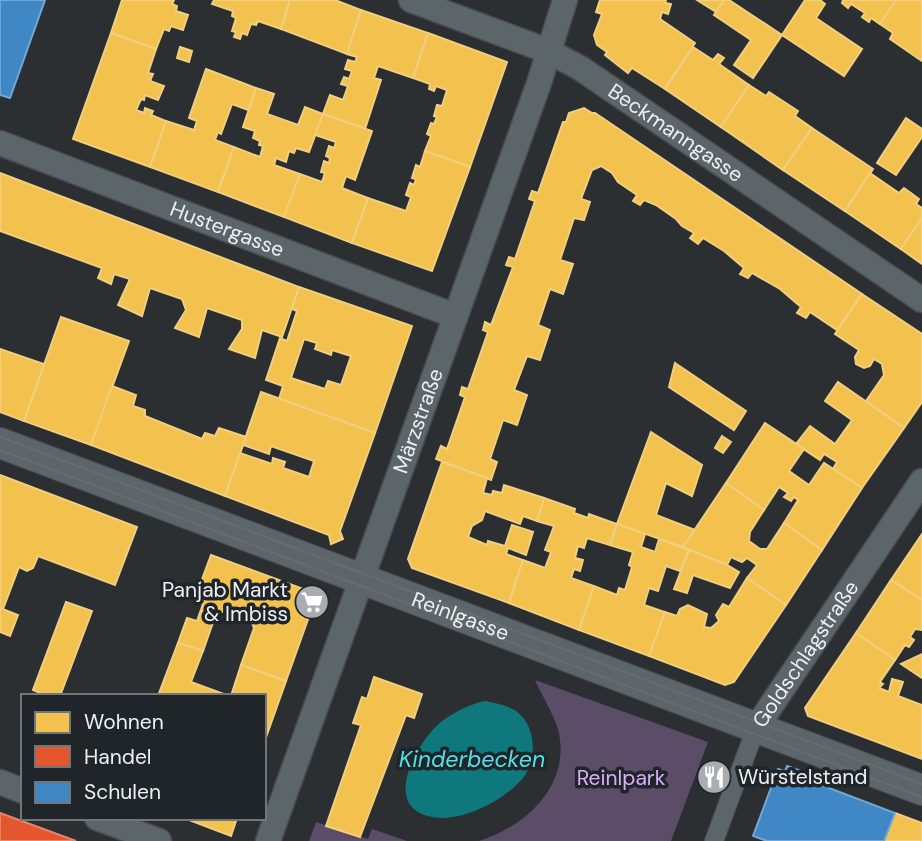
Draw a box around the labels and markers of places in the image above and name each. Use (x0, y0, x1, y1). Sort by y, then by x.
place label: Panjab Markt & Imbiss (162, 576, 288, 628)
supermarket icon: Panjab Markt & Imbiss (293, 583, 331, 621)
restaurant icon: Würstelstand (695, 758, 733, 796)
place label: Würstelstand (738, 763, 867, 791)

